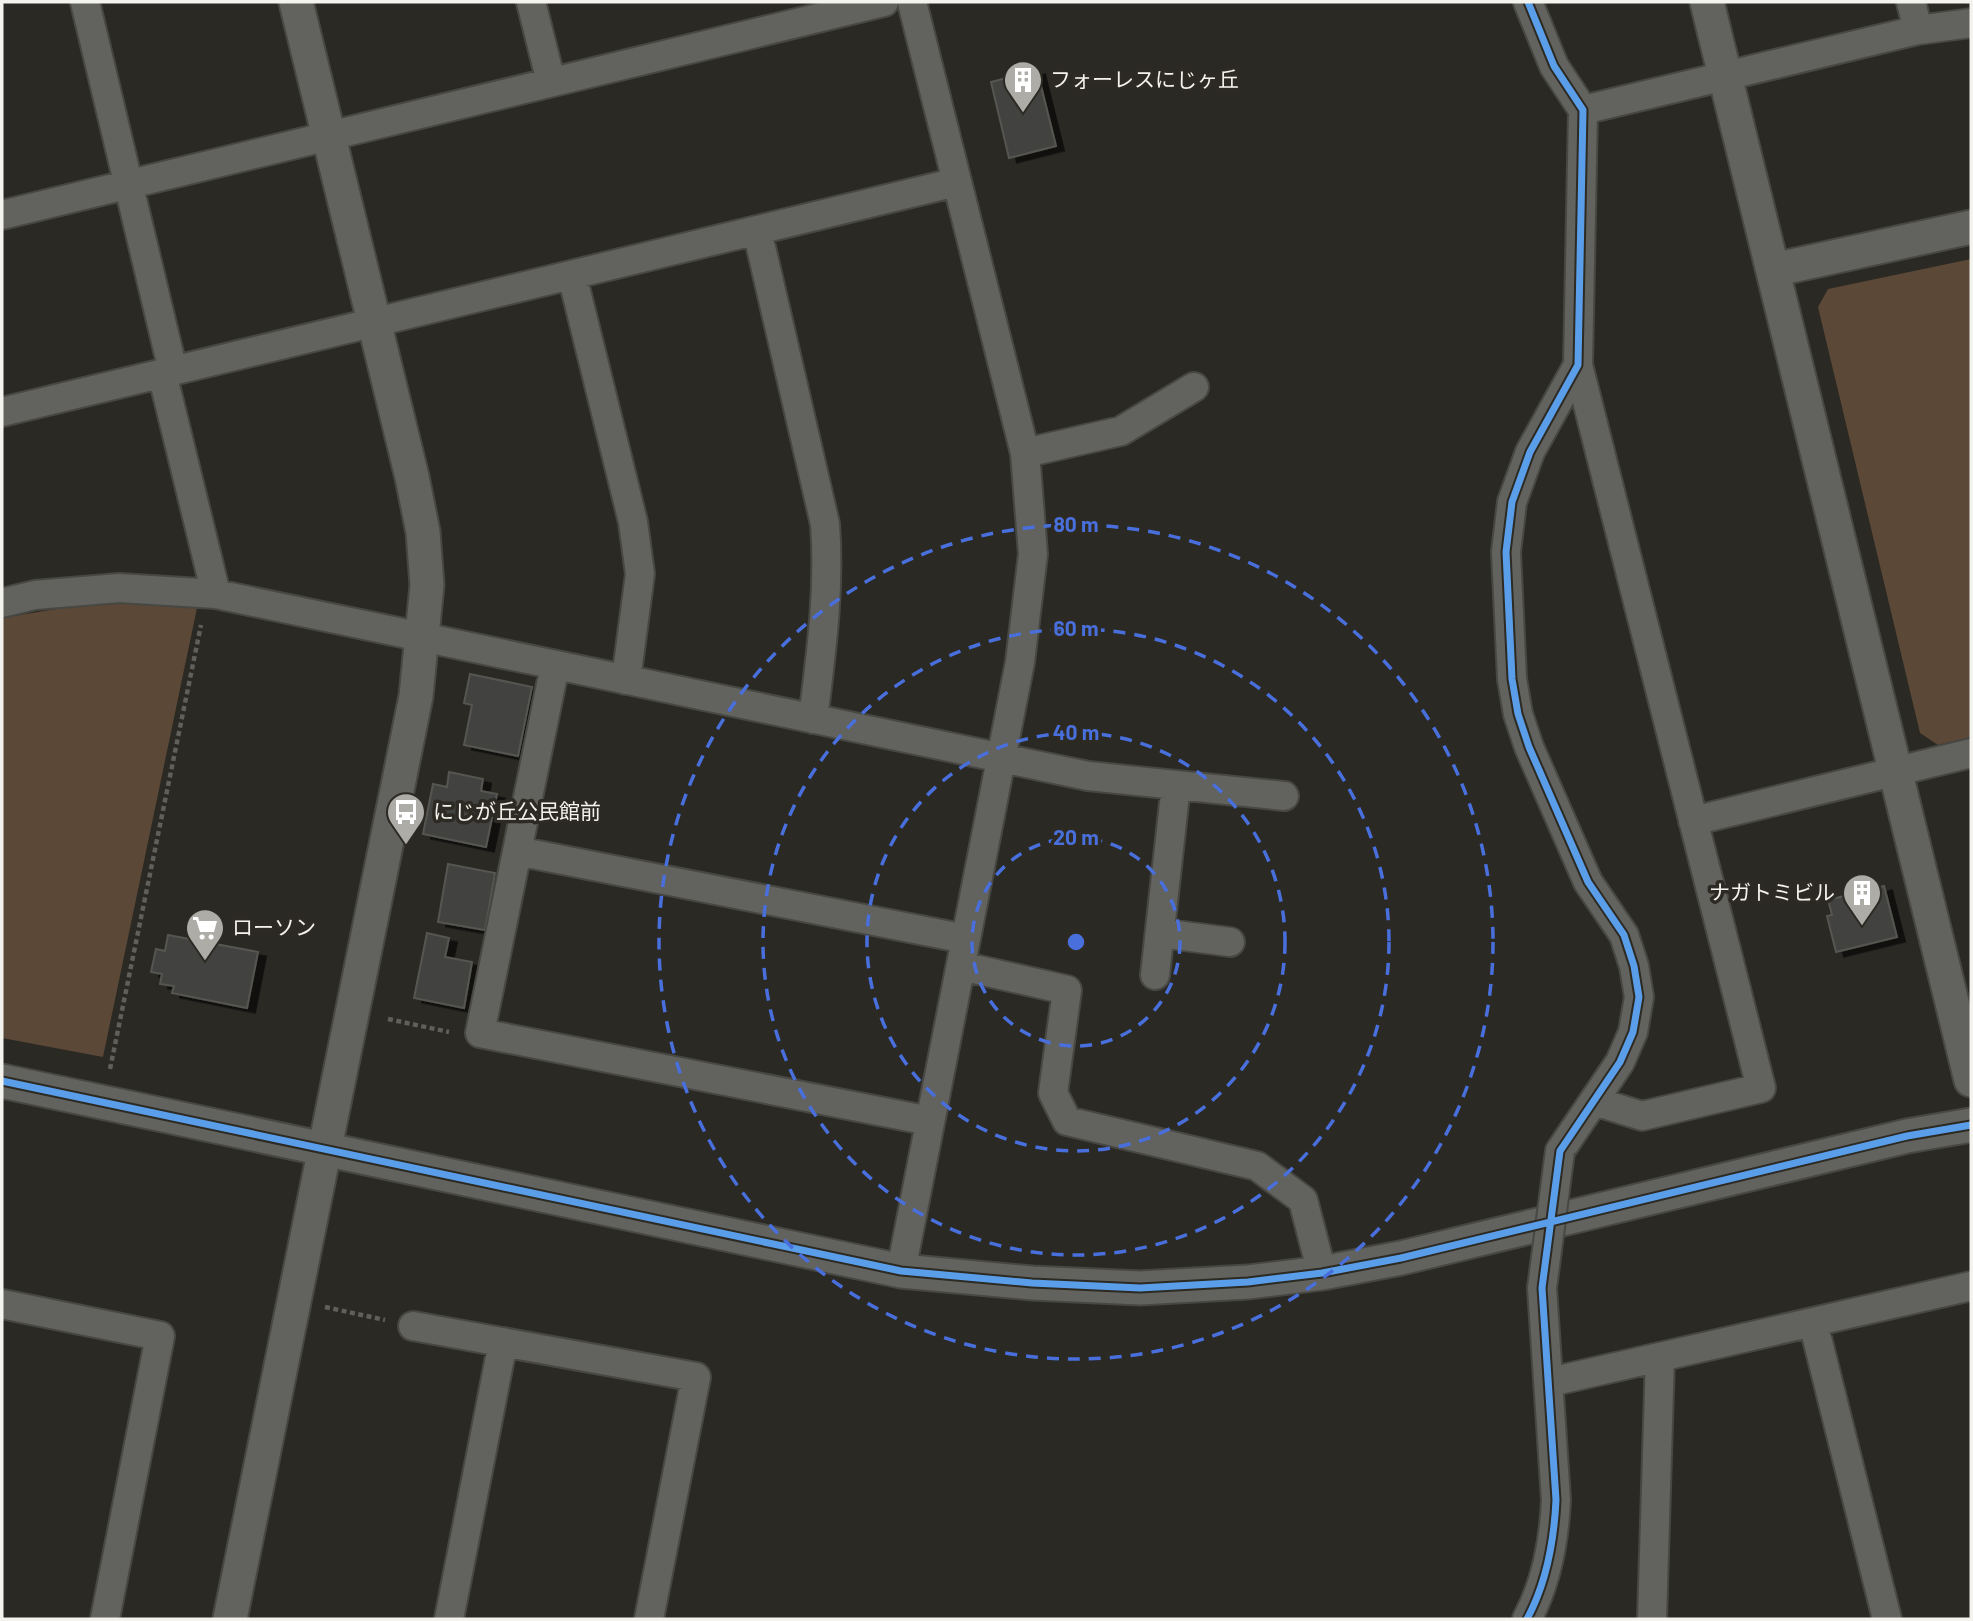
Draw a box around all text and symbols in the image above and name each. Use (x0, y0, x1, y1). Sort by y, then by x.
building icon: フォーレスにじヶ丘 (1002, 59, 1044, 114)
place label: フォーレスにじヶ丘 (1050, 66, 1239, 91)
text: 80 m (1053, 511, 1099, 536)
text: 60 m (1054, 615, 1098, 640)
text: 40 m (1053, 719, 1099, 744)
bus stop icon: にじが丘公民館前 (385, 791, 427, 846)
place label: にじが丘公民館前 (433, 798, 601, 823)
text: 20 m (1053, 824, 1099, 849)
building icon: ナガトミビル (1841, 872, 1883, 927)
place label: ナガトミビル (1709, 879, 1835, 904)
supermarket icon: ローソン (184, 907, 226, 962)
place label: ローソン (232, 914, 316, 939)
centre of rings (1064, 930, 1088, 954)

